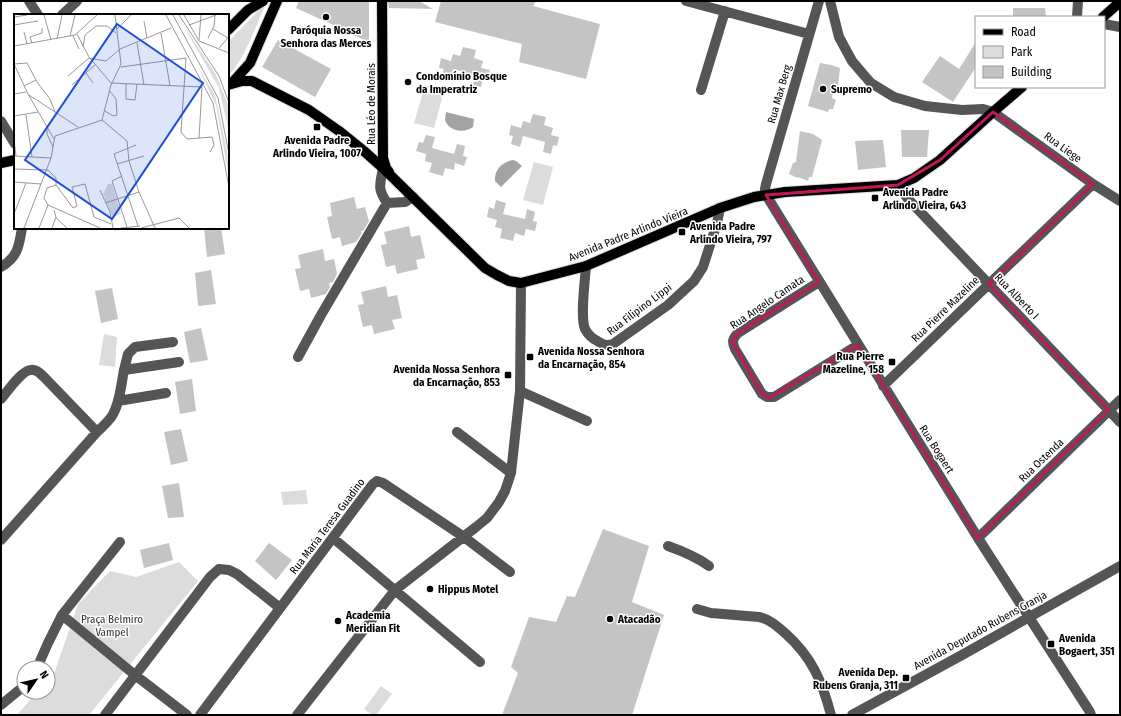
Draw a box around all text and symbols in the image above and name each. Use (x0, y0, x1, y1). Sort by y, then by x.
marker: Paróquia Nossa Senhora das Merces (321, 12, 331, 22)
inset map (14, 14, 229, 229)
legend (975, 16, 1105, 88)
place label: Paróquia Nossa Senhora das Merces (281, 24, 372, 50)
text: Road (1011, 25, 1036, 39)
text: Park (1011, 45, 1033, 59)
street label: Rua Max Berg (765, 62, 794, 125)
street label: Rua Léo de Morais (365, 63, 378, 145)
text: Building (1011, 65, 1052, 79)
place label: Condomínio Bosque da Imperatriz (416, 70, 508, 96)
marker: Condomínio Bosque da Imperatriz (403, 77, 413, 87)
place label: Supremo (831, 83, 872, 96)
marker: Supremo (818, 84, 828, 94)
marker: Avenida Padre Arlindo Vieira, 1007 (312, 122, 322, 132)
street label: Rua Liege (1041, 129, 1084, 165)
place label: Avenida Padre Arlindo Vieira, 1007 (272, 134, 361, 160)
place label: Avenida Padre Arlindo Vieira, 643 (882, 186, 966, 212)
marker: Avenida Padre Arlindo Vieira, 643 (870, 193, 880, 203)
street label: Avenida Padre Arlindo Vieira (567, 205, 690, 264)
place label: Avenida Padre Arlindo Vieira, 797 (689, 220, 772, 246)
marker: Avenida Padre Arlindo Vieira, 797 (677, 227, 687, 237)
street label: Rua Alberto I (992, 271, 1042, 322)
street label: Rua Angelo Camata (728, 273, 807, 332)
street label: Rua Pierre Mazeline (909, 274, 982, 345)
street label: Rua Filipino Lippi (604, 281, 674, 338)
place label: Avenida Nossa Senhora da Encarnação, 854 (537, 345, 645, 371)
place label: Rua Pierre Mazeline, 158 (823, 350, 884, 376)
marker: Avenida Nossa Senhora da Encarnação, 854 (525, 352, 535, 362)
marker: Rua Pierre Mazeline, 158 (887, 357, 897, 367)
place label: Avenida Nossa Senhora da Encarnação, 853 (392, 363, 501, 389)
marker: Avenida Nossa Senhora da Encarnação, 853 (503, 370, 513, 380)
street label: Rua Bogaert (917, 423, 957, 476)
street label: Rua Ostenda (1016, 436, 1066, 485)
street label: Rua Maria Teresa Guadino (287, 476, 368, 577)
place label: Hippus Motel (438, 583, 499, 596)
marker: Hippus Motel (425, 584, 435, 594)
street label: Avenida Deputado Rubens Granja (911, 588, 1049, 673)
place label: Academia Meridian Fit (345, 609, 400, 635)
park label: Praça Belmiro Vampel (81, 613, 143, 639)
place label: Atacadão (617, 613, 661, 626)
marker: Atacadão (605, 614, 615, 624)
marker: Academia Meridian Fit (333, 616, 343, 626)
place label: Avenida Bogaert, 351 (1058, 632, 1115, 658)
marker: Avenida Bogaert, 351 (1046, 639, 1056, 649)
north arrow (16, 660, 56, 700)
place label: Avenida Dep. Rubens Granja, 311 (813, 666, 898, 692)
text: N (37, 668, 51, 681)
marker: Avenida Dep. Rubens Granja, 311 (901, 673, 911, 683)

